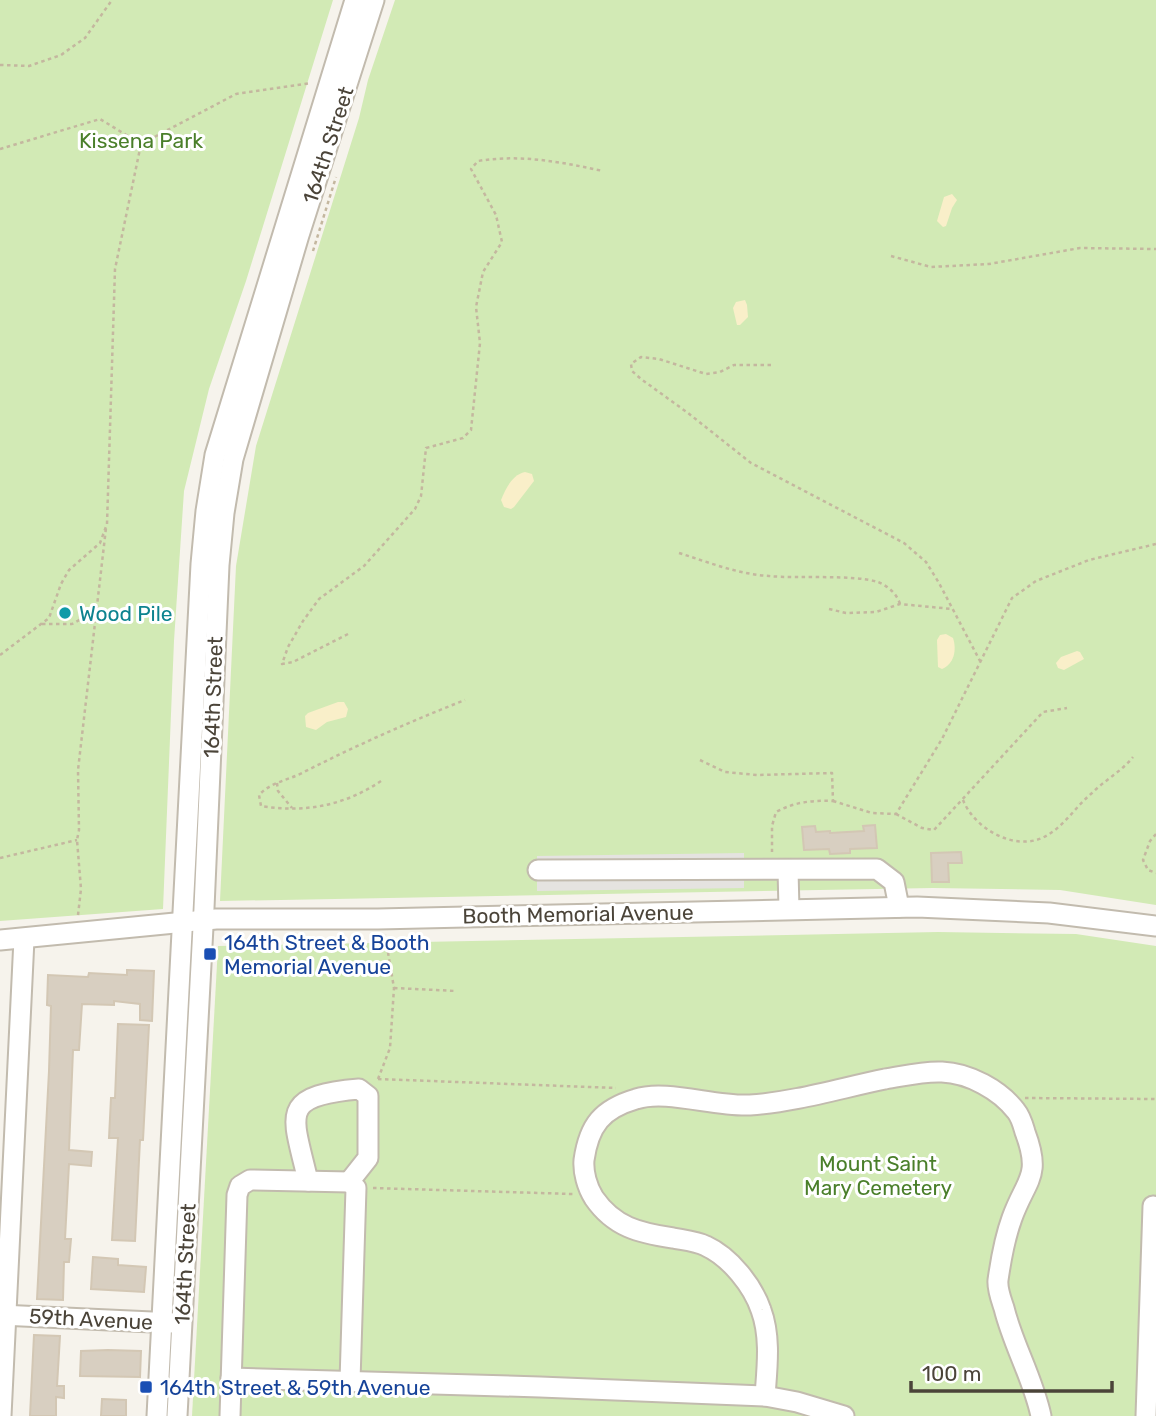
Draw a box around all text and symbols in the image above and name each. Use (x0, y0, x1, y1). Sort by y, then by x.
street label: 164th Street (297, 83, 359, 207)
park label: Kissena Park (79, 128, 203, 153)
place label: Wood Pile (79, 601, 173, 626)
marker: Wood Pile (57, 605, 73, 621)
street label: 164th Street (198, 636, 228, 758)
street label: Booth Memorial Avenue (462, 899, 694, 929)
place label: 164th Street & Booth Memorial Avenue (224, 930, 429, 979)
marker: 164th Street & Booth Memorial Avenue (202, 946, 218, 962)
park label: Mount Saint Mary Cemetery (804, 1151, 952, 1200)
street label: 164th Street (169, 1203, 201, 1325)
street label: 59th Avenue (28, 1303, 154, 1335)
scale bar (911, 1350, 1112, 1394)
text: 100 m (922, 1361, 981, 1386)
place label: 164th Street & 59th Avenue (160, 1375, 430, 1400)
marker: 164th Street & 59th Avenue (138, 1379, 154, 1395)

